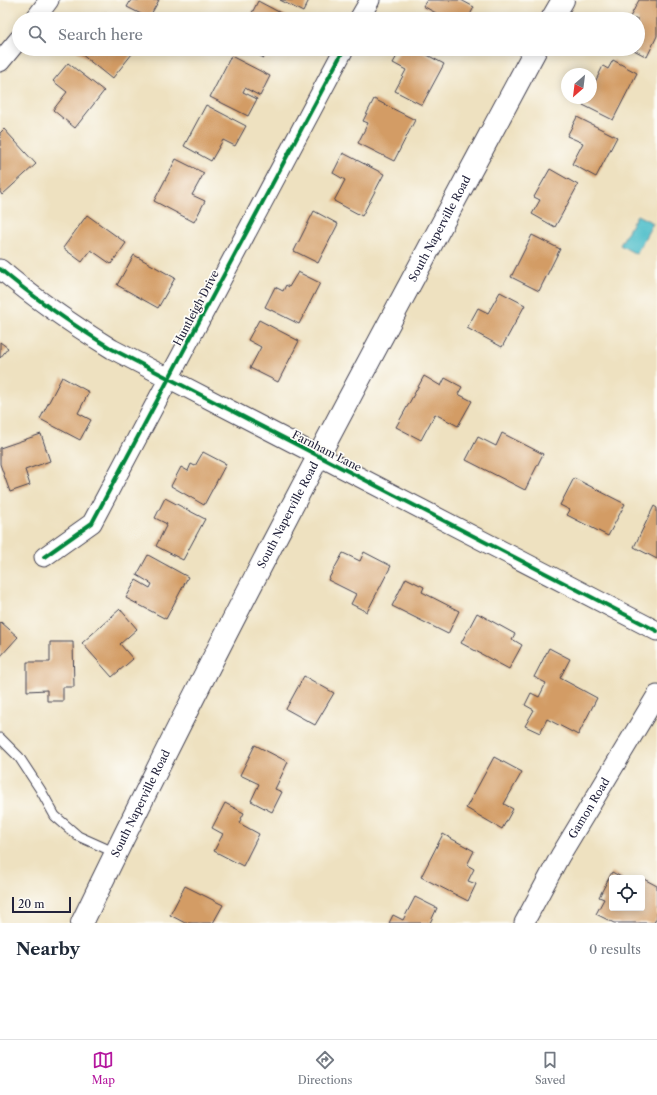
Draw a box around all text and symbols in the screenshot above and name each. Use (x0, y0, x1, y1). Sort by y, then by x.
search box (12, 12, 645, 56)
icon: search (26, 23, 48, 45)
text: Search here (58, 25, 143, 44)
north arrow (561, 68, 597, 104)
street label: South Naperville Road (405, 173, 474, 284)
street label: Huntleigh Drive (170, 268, 222, 348)
street label: Farnham Lane (290, 428, 364, 474)
street label: South Naperville Road (254, 459, 321, 571)
street label: South Naperville Road (108, 747, 173, 860)
street label: Gamon Road (565, 775, 613, 841)
map controls (609, 875, 645, 911)
button: locate (609, 875, 645, 911)
scale bar (12, 895, 71, 914)
text: 20 m (18, 897, 44, 911)
text: Nearby (16, 939, 80, 959)
text: 0 results (589, 941, 641, 957)
tab: Map (91, 1049, 115, 1087)
tab: Directions (298, 1049, 352, 1087)
tab: Saved (535, 1049, 566, 1087)

